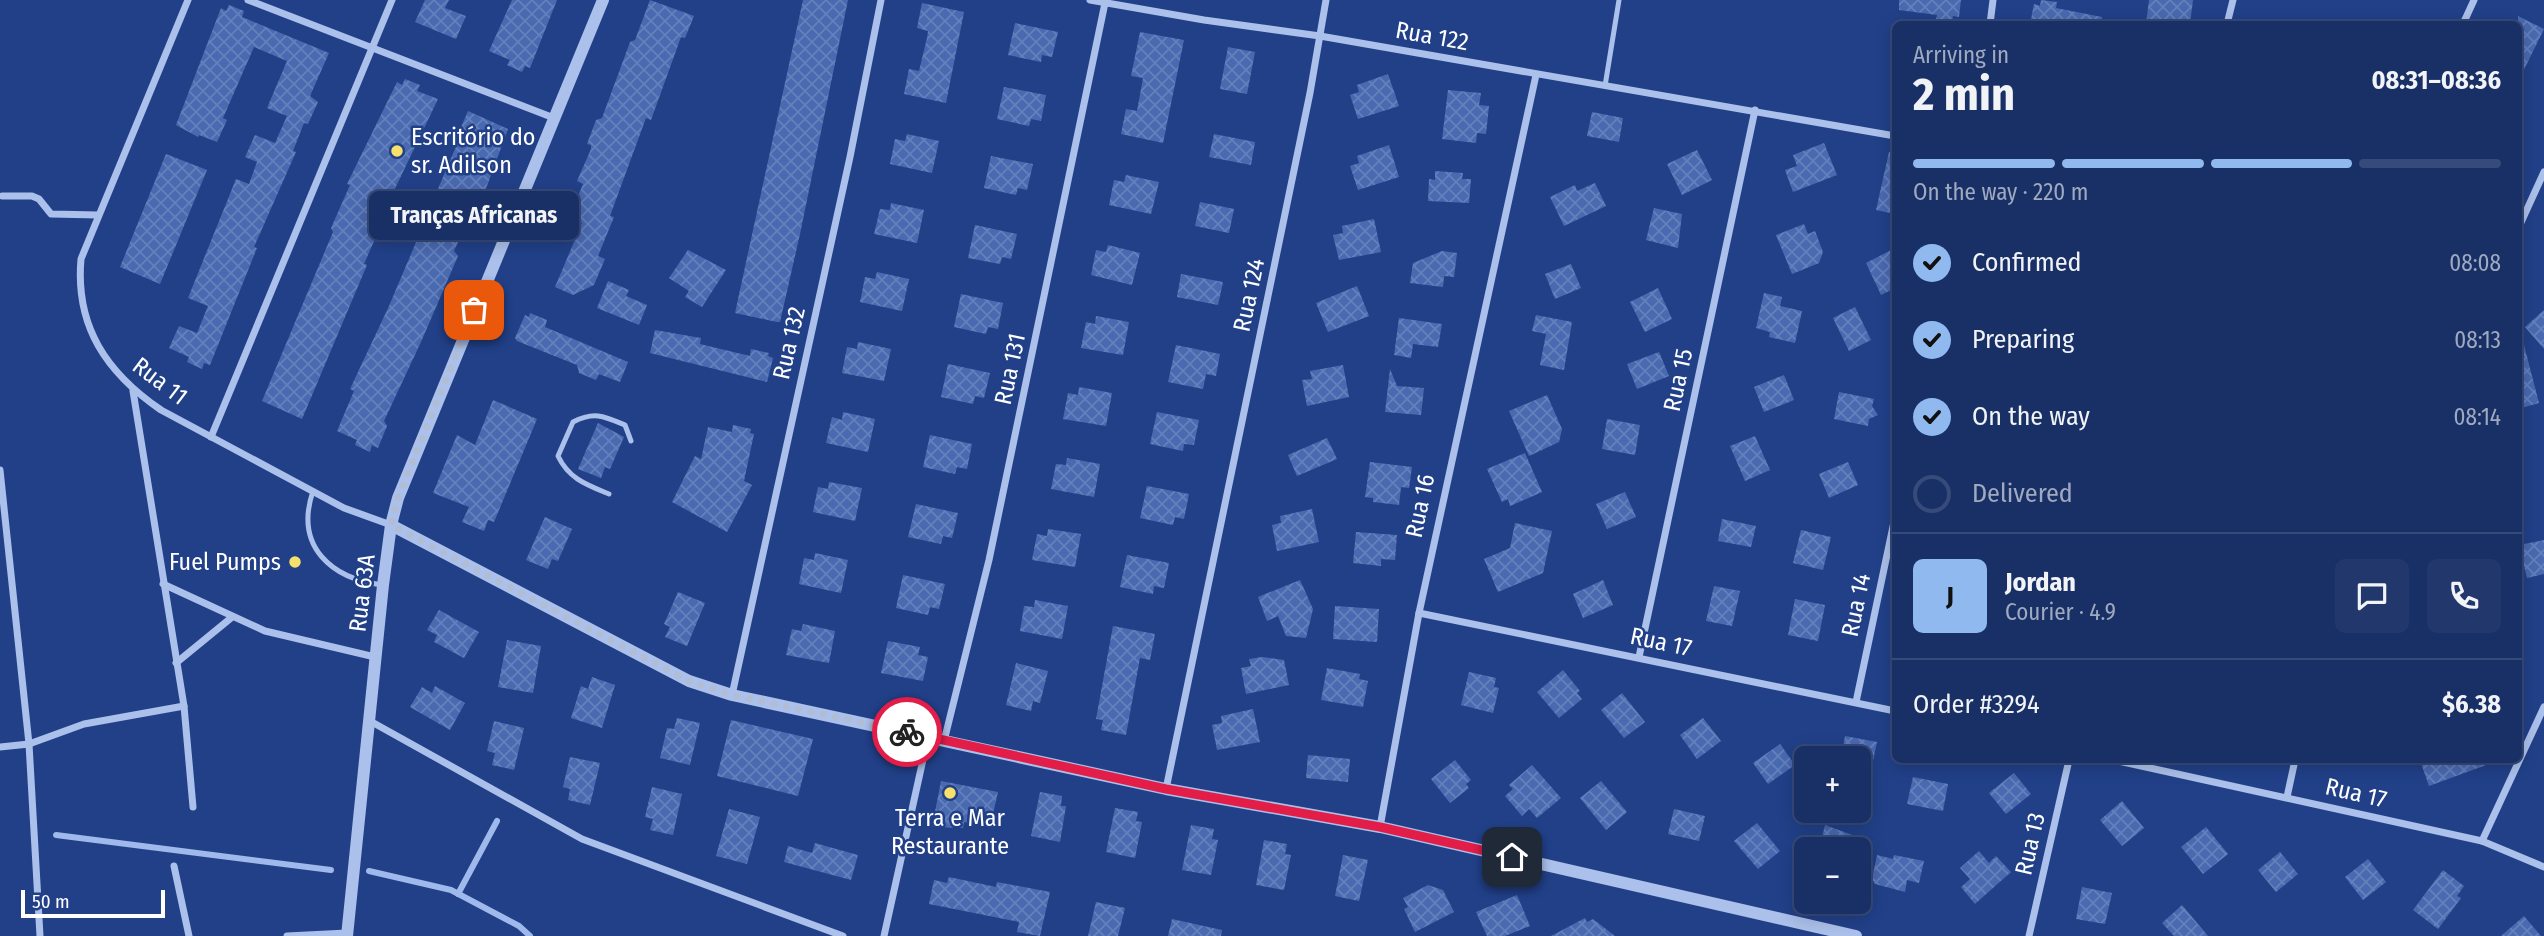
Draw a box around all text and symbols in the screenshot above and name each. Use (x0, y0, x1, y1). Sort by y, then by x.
street label: Rua 122 (1393, 16, 1471, 56)
text: Arriving in (1913, 41, 2009, 69)
text: 08:31–08:36 (2371, 65, 2501, 96)
text: 2 min (1913, 67, 2015, 122)
place label: Escritório do sr. Adilson (411, 123, 535, 179)
marker: Escritório do sr. Adilson (389, 143, 405, 159)
text: On the way · 220 m (1913, 178, 2088, 206)
callout: Tranças Africanas (369, 191, 579, 240)
text: Tranças Africanas (391, 201, 557, 229)
icon: check (1913, 244, 1951, 282)
text: Confirmed (1972, 247, 2082, 278)
text: 08:08 (2449, 249, 2501, 277)
street label: Rua 124 (1228, 256, 1270, 334)
pin (444, 280, 504, 340)
icon: bag (455, 291, 493, 329)
street label: Rua 132 (767, 304, 811, 382)
icon: check (1913, 321, 1951, 359)
text: Preparing (1972, 324, 2074, 355)
text: 08:13 (2454, 326, 2501, 354)
street label: Rua 131 (989, 331, 1031, 407)
street label: Rua 15 (1658, 346, 1698, 414)
street label: Rua 11 (127, 351, 193, 411)
icon: check (1913, 398, 1951, 436)
text: On the way (1972, 401, 2090, 432)
text: 08:14 (2453, 403, 2501, 431)
street label: Rua 16 (1400, 472, 1440, 540)
text: Delivered (1972, 478, 2073, 509)
place label: Fuel Pumps (169, 548, 281, 576)
street label: Rua 63A (343, 552, 381, 634)
marker: Fuel Pumps (287, 554, 303, 570)
button: chat (2335, 559, 2409, 633)
button: phone (2427, 559, 2501, 633)
text: Jordan (2005, 567, 2076, 598)
street label: Rua 14 (1836, 571, 1876, 639)
text: J (1946, 581, 1954, 612)
text: Courier · 4.9 (2005, 598, 2116, 626)
street label: Rua 17 (1628, 622, 1695, 662)
text: Order #3294 (1913, 689, 2040, 720)
text: $6.38 (2442, 689, 2501, 720)
courier (872, 697, 942, 767)
icon: bike (888, 713, 926, 751)
map controls (1794, 746, 1871, 914)
button: + (1794, 746, 1871, 823)
street label: Rua 17 (2323, 772, 2390, 814)
marker: Terra e Mar Restaurante (942, 785, 958, 801)
place label: Terra e Mar Restaurante (891, 804, 1009, 860)
street label: Rua 13 (2009, 810, 2051, 878)
pin (1482, 827, 1542, 887)
button: − (1794, 837, 1871, 914)
icon: home (1493, 838, 1531, 876)
scale bar (21, 887, 164, 919)
text: 50 m (32, 890, 70, 913)

